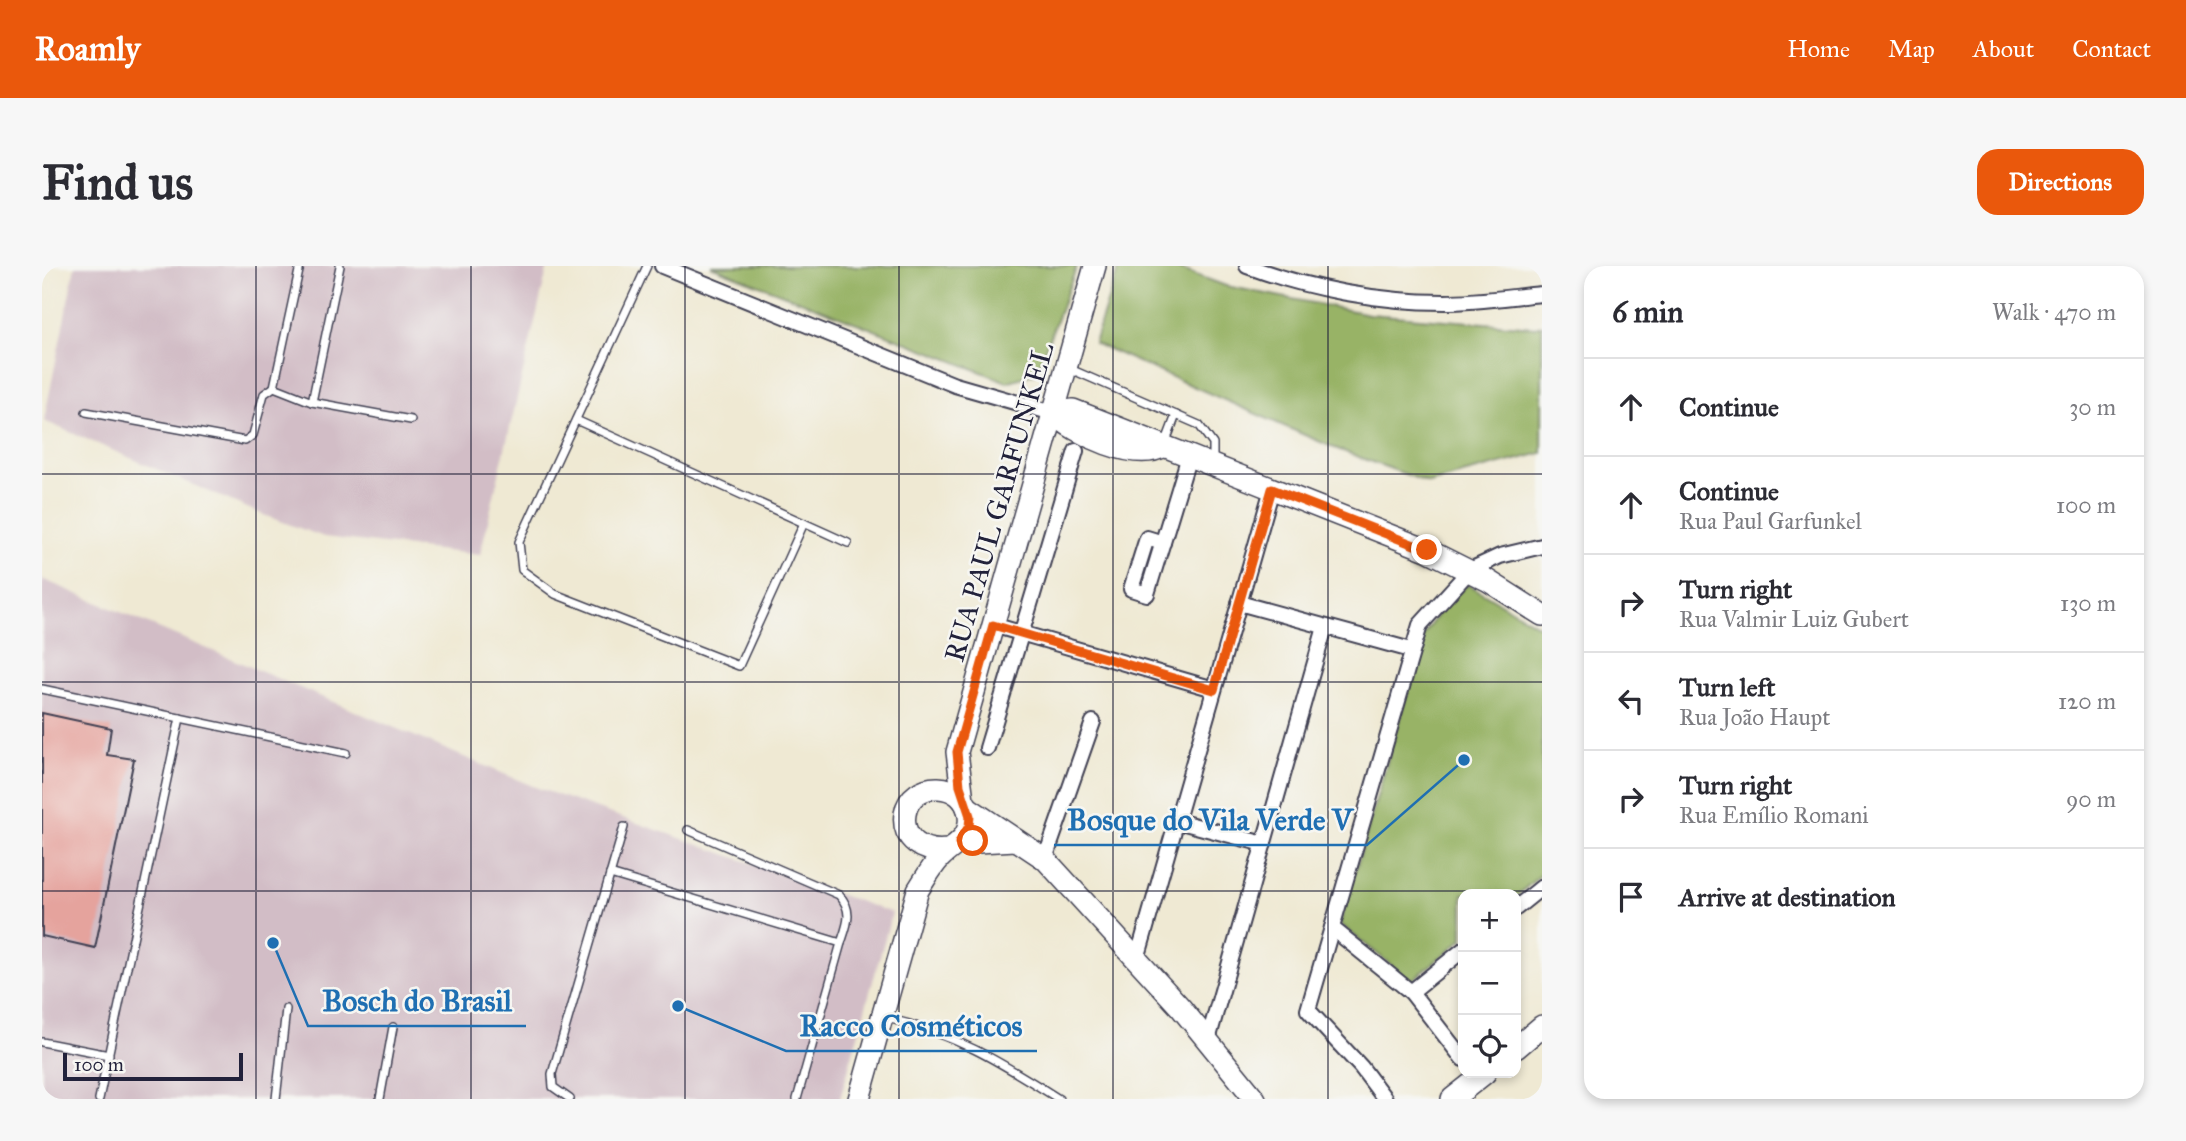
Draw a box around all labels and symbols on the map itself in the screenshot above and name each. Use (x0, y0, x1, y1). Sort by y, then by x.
street label: RUA PAUL GARFUNKEL (937, 338, 1061, 666)
route end (1411, 534, 1442, 565)
callout: Bosque do Vila Verde V (1054, 794, 1367, 845)
text: Bosque do Vila Verde V (1067, 802, 1355, 838)
route start (957, 825, 988, 856)
callout: Bosch do Brasil (308, 975, 526, 1026)
text: Bosch do Brasil (322, 983, 513, 1019)
callout: Racco Cosméticos (786, 1000, 1037, 1051)
text: Racco Cosméticos (800, 1008, 1023, 1044)
scale bar (63, 1050, 243, 1082)

